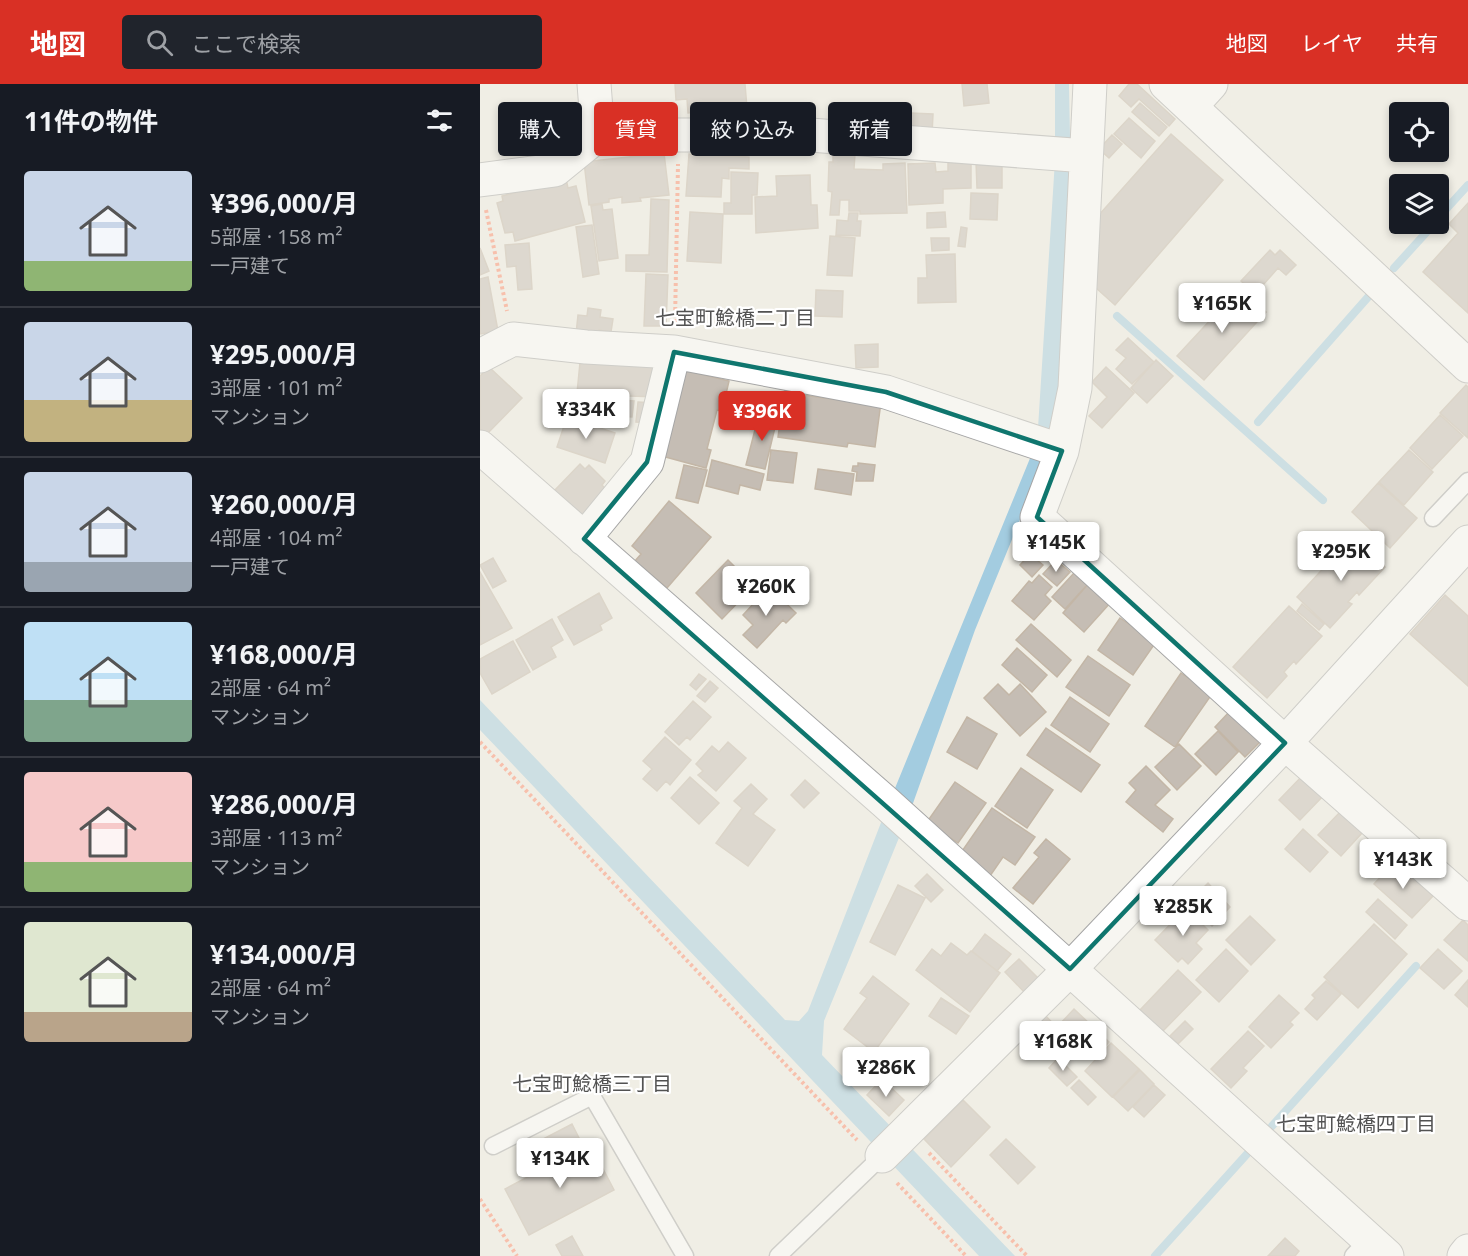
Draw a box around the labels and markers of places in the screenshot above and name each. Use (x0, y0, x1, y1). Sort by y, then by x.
pin: ¥165K (1180, 283, 1264, 334)
pin: ¥334K (544, 389, 628, 440)
pin: ¥396K (720, 391, 804, 442)
pin: ¥145K (1014, 522, 1098, 573)
pin: ¥295K (1299, 531, 1383, 582)
pin: ¥260K (724, 566, 808, 617)
pin: ¥143K (1361, 839, 1445, 890)
pin: ¥285K (1141, 886, 1225, 937)
pin: ¥168K (1021, 1021, 1105, 1072)
pin: ¥286K (844, 1047, 928, 1098)
pin: ¥134K (518, 1138, 602, 1189)

